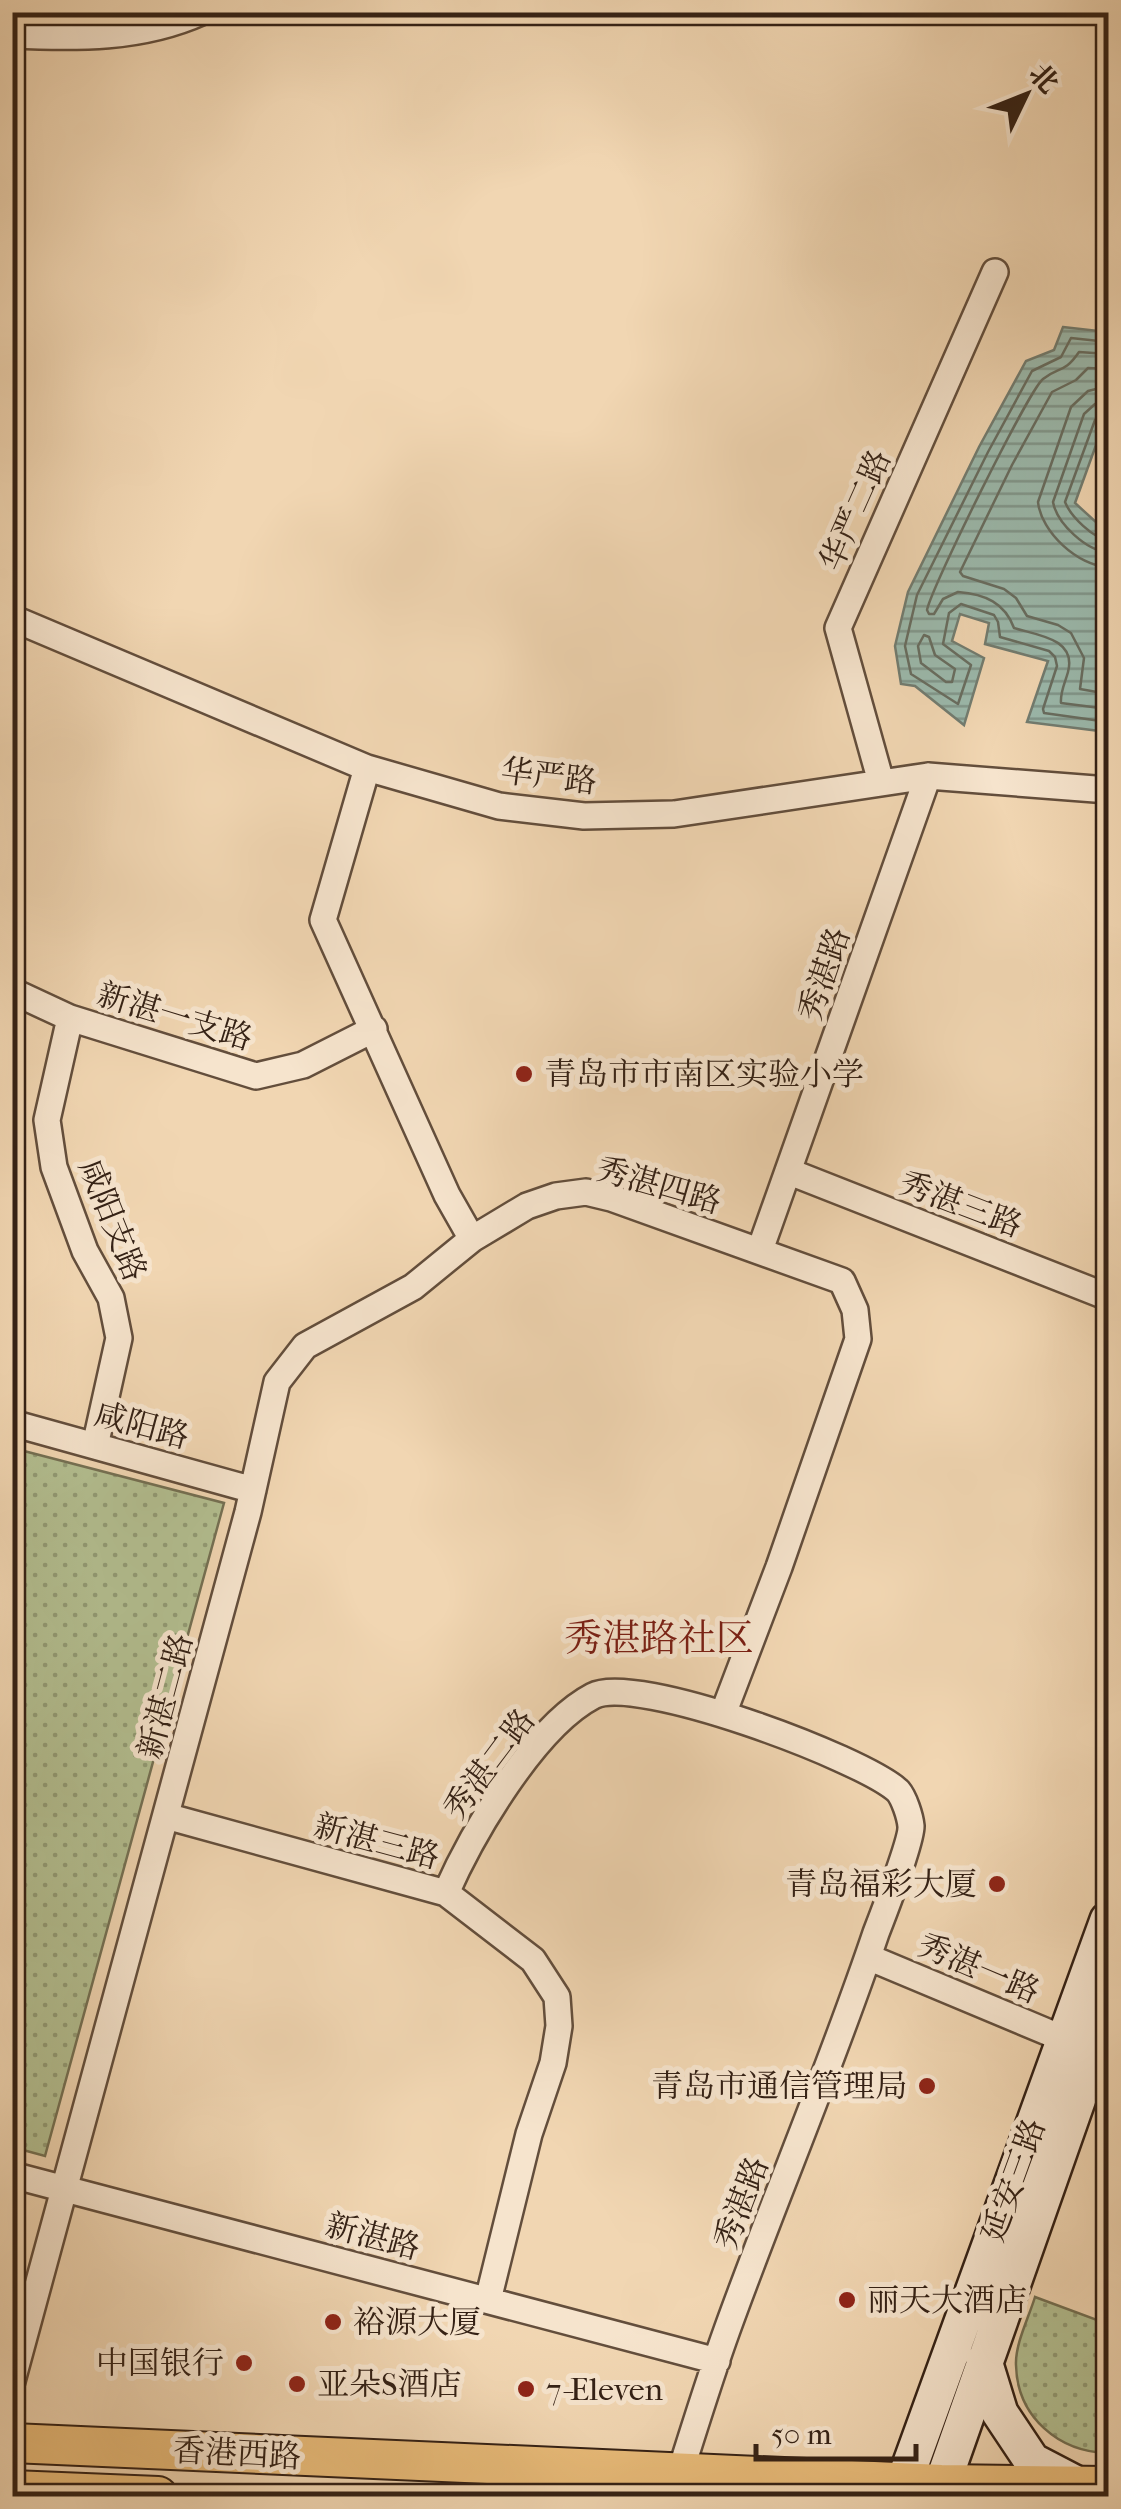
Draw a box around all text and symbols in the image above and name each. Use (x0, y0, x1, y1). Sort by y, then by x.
north arrow (976, 45, 1076, 145)
text: 北 (1022, 57, 1066, 100)
street label: 华严二路 (813, 444, 898, 576)
street label: 华严路 (499, 752, 599, 801)
street label: 秀湛路 (791, 923, 858, 1026)
street label: 新湛一支路 (93, 975, 257, 1058)
place label: 青岛市市南区实验小学 (544, 1056, 864, 1093)
marker: 青岛市市南区实验小学 (513, 1063, 535, 1085)
street label: 秀湛四路 (592, 1150, 725, 1221)
street label: 咸阳支路 (71, 1154, 154, 1286)
street label: 秀湛三路 (894, 1164, 1027, 1245)
street label: 咸阳路 (91, 1395, 193, 1456)
district label: 秀湛路社区 (564, 1616, 754, 1661)
street label: 新湛二路 (131, 1630, 200, 1763)
street label: 秀湛二路 (436, 1702, 543, 1827)
street label: 新湛三路 (310, 1807, 443, 1876)
place label: 青岛福彩大厦 (785, 1866, 977, 1903)
marker: 青岛福彩大厦 (986, 1873, 1008, 1895)
street label: 秀湛一路 (913, 1926, 1045, 2010)
place label: 青岛市通信管理局 (651, 2068, 907, 2105)
marker: 青岛市通信管理局 (916, 2075, 938, 2097)
street label: 延安三路 (974, 2114, 1053, 2247)
street label: 秀湛路 (707, 2152, 776, 2255)
street label: 新湛路 (322, 2206, 424, 2267)
place label: 丽天大酒店 (867, 2282, 1027, 2319)
marker: 丽天大酒店 (836, 2289, 858, 2311)
place label: 裕源大厦 (353, 2304, 481, 2341)
marker: 裕源大厦 (322, 2311, 344, 2333)
place label: 中国银行 (96, 2345, 224, 2382)
marker: 中国银行 (233, 2352, 255, 2374)
place label: 亚朵S酒店 (317, 2366, 462, 2403)
place label: 7-Eleven (546, 2371, 664, 2408)
marker: 亚朵S酒店 (286, 2373, 308, 2395)
marker: 7-Eleven (515, 2378, 537, 2400)
scale bar (756, 2399, 916, 2461)
text: 50 m (771, 2417, 832, 2452)
street label: 香港西路 (172, 2432, 302, 2475)

